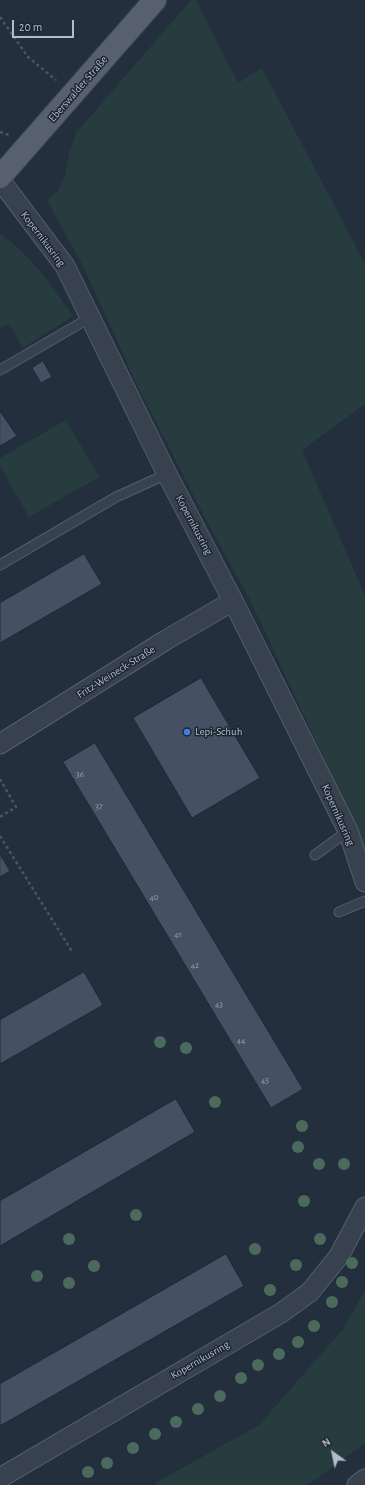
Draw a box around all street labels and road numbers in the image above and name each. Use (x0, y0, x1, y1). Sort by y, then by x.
street label: Eberswalder Straße (46, 53, 110, 125)
street label: Kopernikusring (18, 209, 68, 269)
street label: Kopernikusring (173, 493, 215, 557)
street label: Fritz-Weineck-Straße (75, 643, 157, 701)
street label: Kopernikusring (319, 782, 357, 848)
street label: Kopernikusring (168, 1338, 232, 1382)

